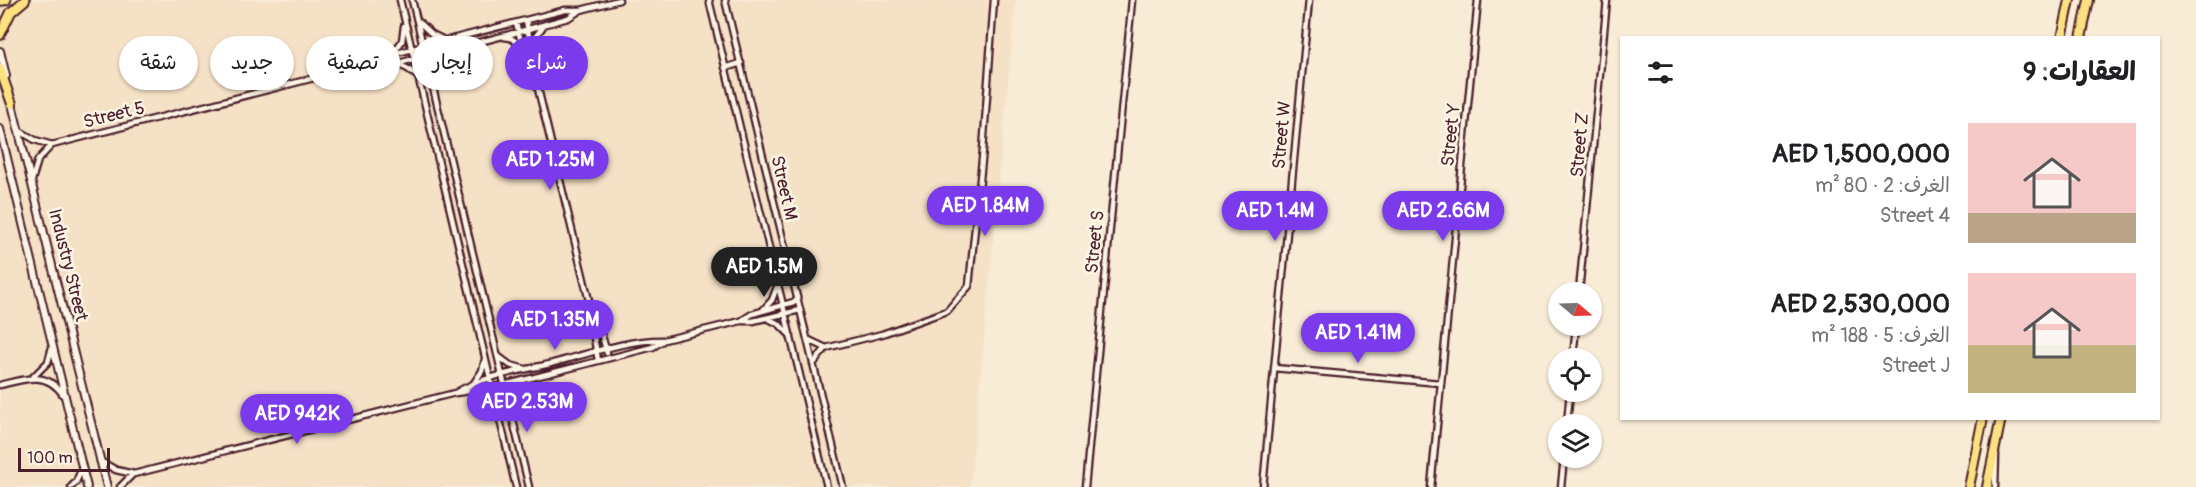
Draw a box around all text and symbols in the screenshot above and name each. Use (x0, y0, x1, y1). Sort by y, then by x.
chip: شقة (119, 36, 198, 90)
chip: جديد (210, 36, 294, 90)
chip: تصفية (306, 36, 400, 90)
chip: إيجار (412, 36, 493, 90)
chip: شراء (505, 36, 588, 90)
icon: filters (1644, 56, 1677, 89)
text: العقارات: 9 (2023, 56, 2136, 88)
street label: Street 5 (81, 96, 147, 134)
street label: Street W (1268, 100, 1296, 170)
street label: Street Y (1436, 102, 1466, 168)
street label: Street Z (1566, 112, 1594, 178)
text: AED 1,500,000 (1771, 138, 1950, 170)
pin: AED 1.25M (481, 140, 619, 191)
text: AED 1.25M (506, 147, 594, 172)
icon: home (2016, 147, 2088, 219)
street label: Street M (765, 153, 803, 223)
text: الغرف: 2 · 80 m² (1815, 173, 1950, 198)
pin: AED 1.84M (916, 186, 1054, 237)
pin: AED 1.4M (1213, 191, 1337, 242)
pin: AED 2.66M (1374, 191, 1512, 242)
text: AED 1.84M (941, 193, 1029, 218)
text: AED 1.4M (1236, 198, 1314, 223)
text: AED 2.66M (1396, 198, 1490, 223)
text: Street 4 (1880, 203, 1950, 228)
street label: Industry Street (43, 206, 93, 324)
street label: Street S (1080, 209, 1110, 275)
pin: AED 1.5M (702, 247, 826, 298)
text: AED 1.5M (725, 254, 803, 279)
north arrow (1548, 282, 1602, 336)
map controls (1548, 282, 1602, 468)
text: AED 2,530,000 (1770, 288, 1950, 320)
icon: home (2016, 297, 2088, 369)
pin: AED 1.35M (486, 300, 624, 351)
text: AED 1.35M (511, 307, 599, 332)
pin: AED 1.41M (1289, 313, 1427, 364)
text: AED 1.41M (1315, 320, 1401, 345)
text: الغرف: 5 · 188 m² (1811, 323, 1950, 348)
button: locate (1548, 348, 1602, 402)
text: Street J (1882, 353, 1950, 378)
pin: AED 2.53M (458, 382, 596, 433)
text: AED 2.53M (481, 389, 573, 414)
pin: AED 942K (235, 394, 359, 445)
text: AED 942K (254, 401, 340, 426)
button: layers (1548, 414, 1602, 468)
scale bar (18, 445, 110, 472)
text: 100 m (27, 448, 73, 468)

